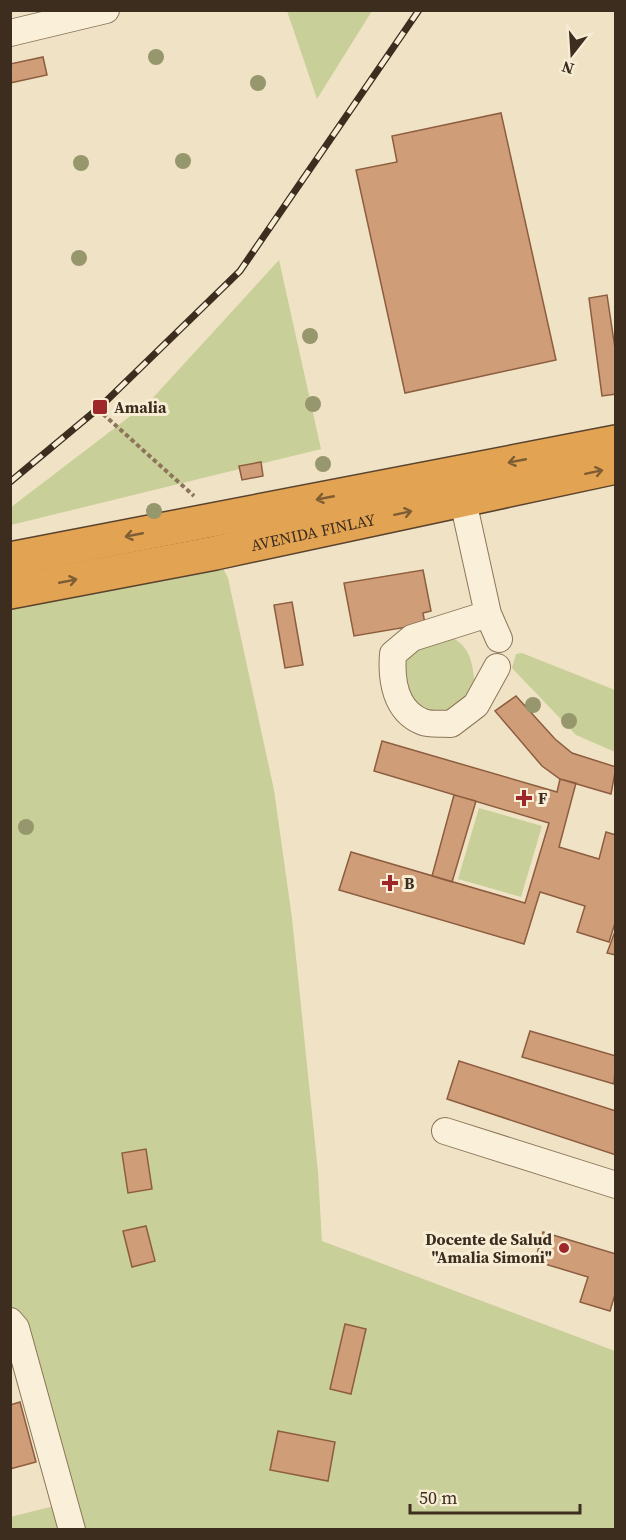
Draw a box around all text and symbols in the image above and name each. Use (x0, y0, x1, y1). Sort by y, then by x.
north arrow (542, 24, 602, 84)
text: N (558, 56, 576, 81)
place label: Amalia (114, 396, 167, 418)
marker: Amalia (91, 398, 109, 416)
one-way arrow (507, 456, 527, 467)
one-way arrow (584, 465, 603, 477)
one-way arrow (316, 493, 336, 504)
one-way arrow (393, 507, 412, 518)
street label: AVENIDA FINLAY (249, 508, 378, 556)
one-way arrow (125, 530, 144, 541)
one-way arrow (58, 575, 77, 586)
place label: F (538, 787, 547, 809)
marker: F (515, 789, 533, 807)
place label: B (404, 872, 415, 894)
marker: B (381, 874, 399, 892)
place label: Docente de Salud "Amalia Simoni" (425, 1228, 552, 1268)
marker: Docente de Salud "Amalia Simoni" (557, 1241, 571, 1255)
scale bar (410, 1477, 580, 1515)
text: 50 m (419, 1485, 457, 1510)

